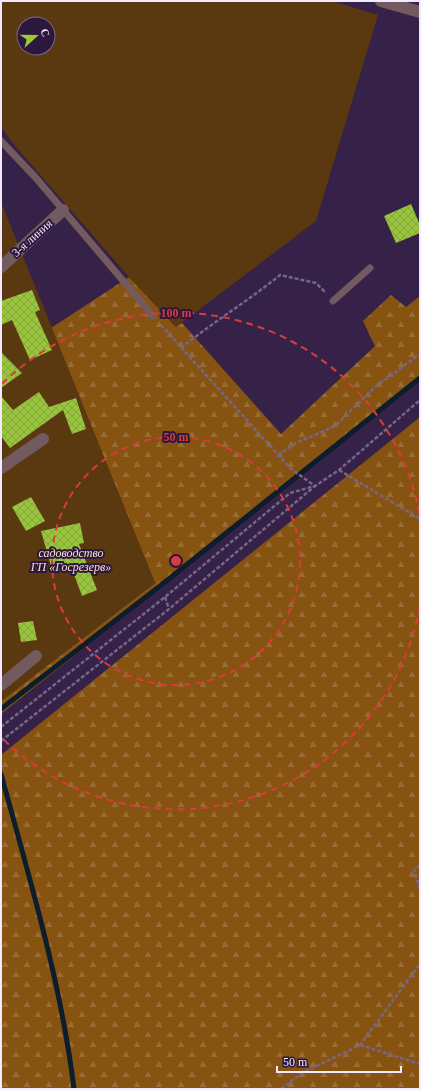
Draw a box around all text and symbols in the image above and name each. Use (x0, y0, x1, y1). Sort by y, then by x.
north arrow (16, 16, 56, 56)
text: С (38, 27, 52, 38)
street label: 3-я линия (9, 216, 55, 260)
text: 100 m (161, 306, 192, 320)
text: 50 m (164, 430, 189, 444)
park label: садоводство ГП «Госрезерв» (30, 546, 111, 574)
centre of rings (169, 554, 183, 568)
scale bar (277, 1048, 401, 1074)
text: 50 m (283, 1055, 308, 1069)

